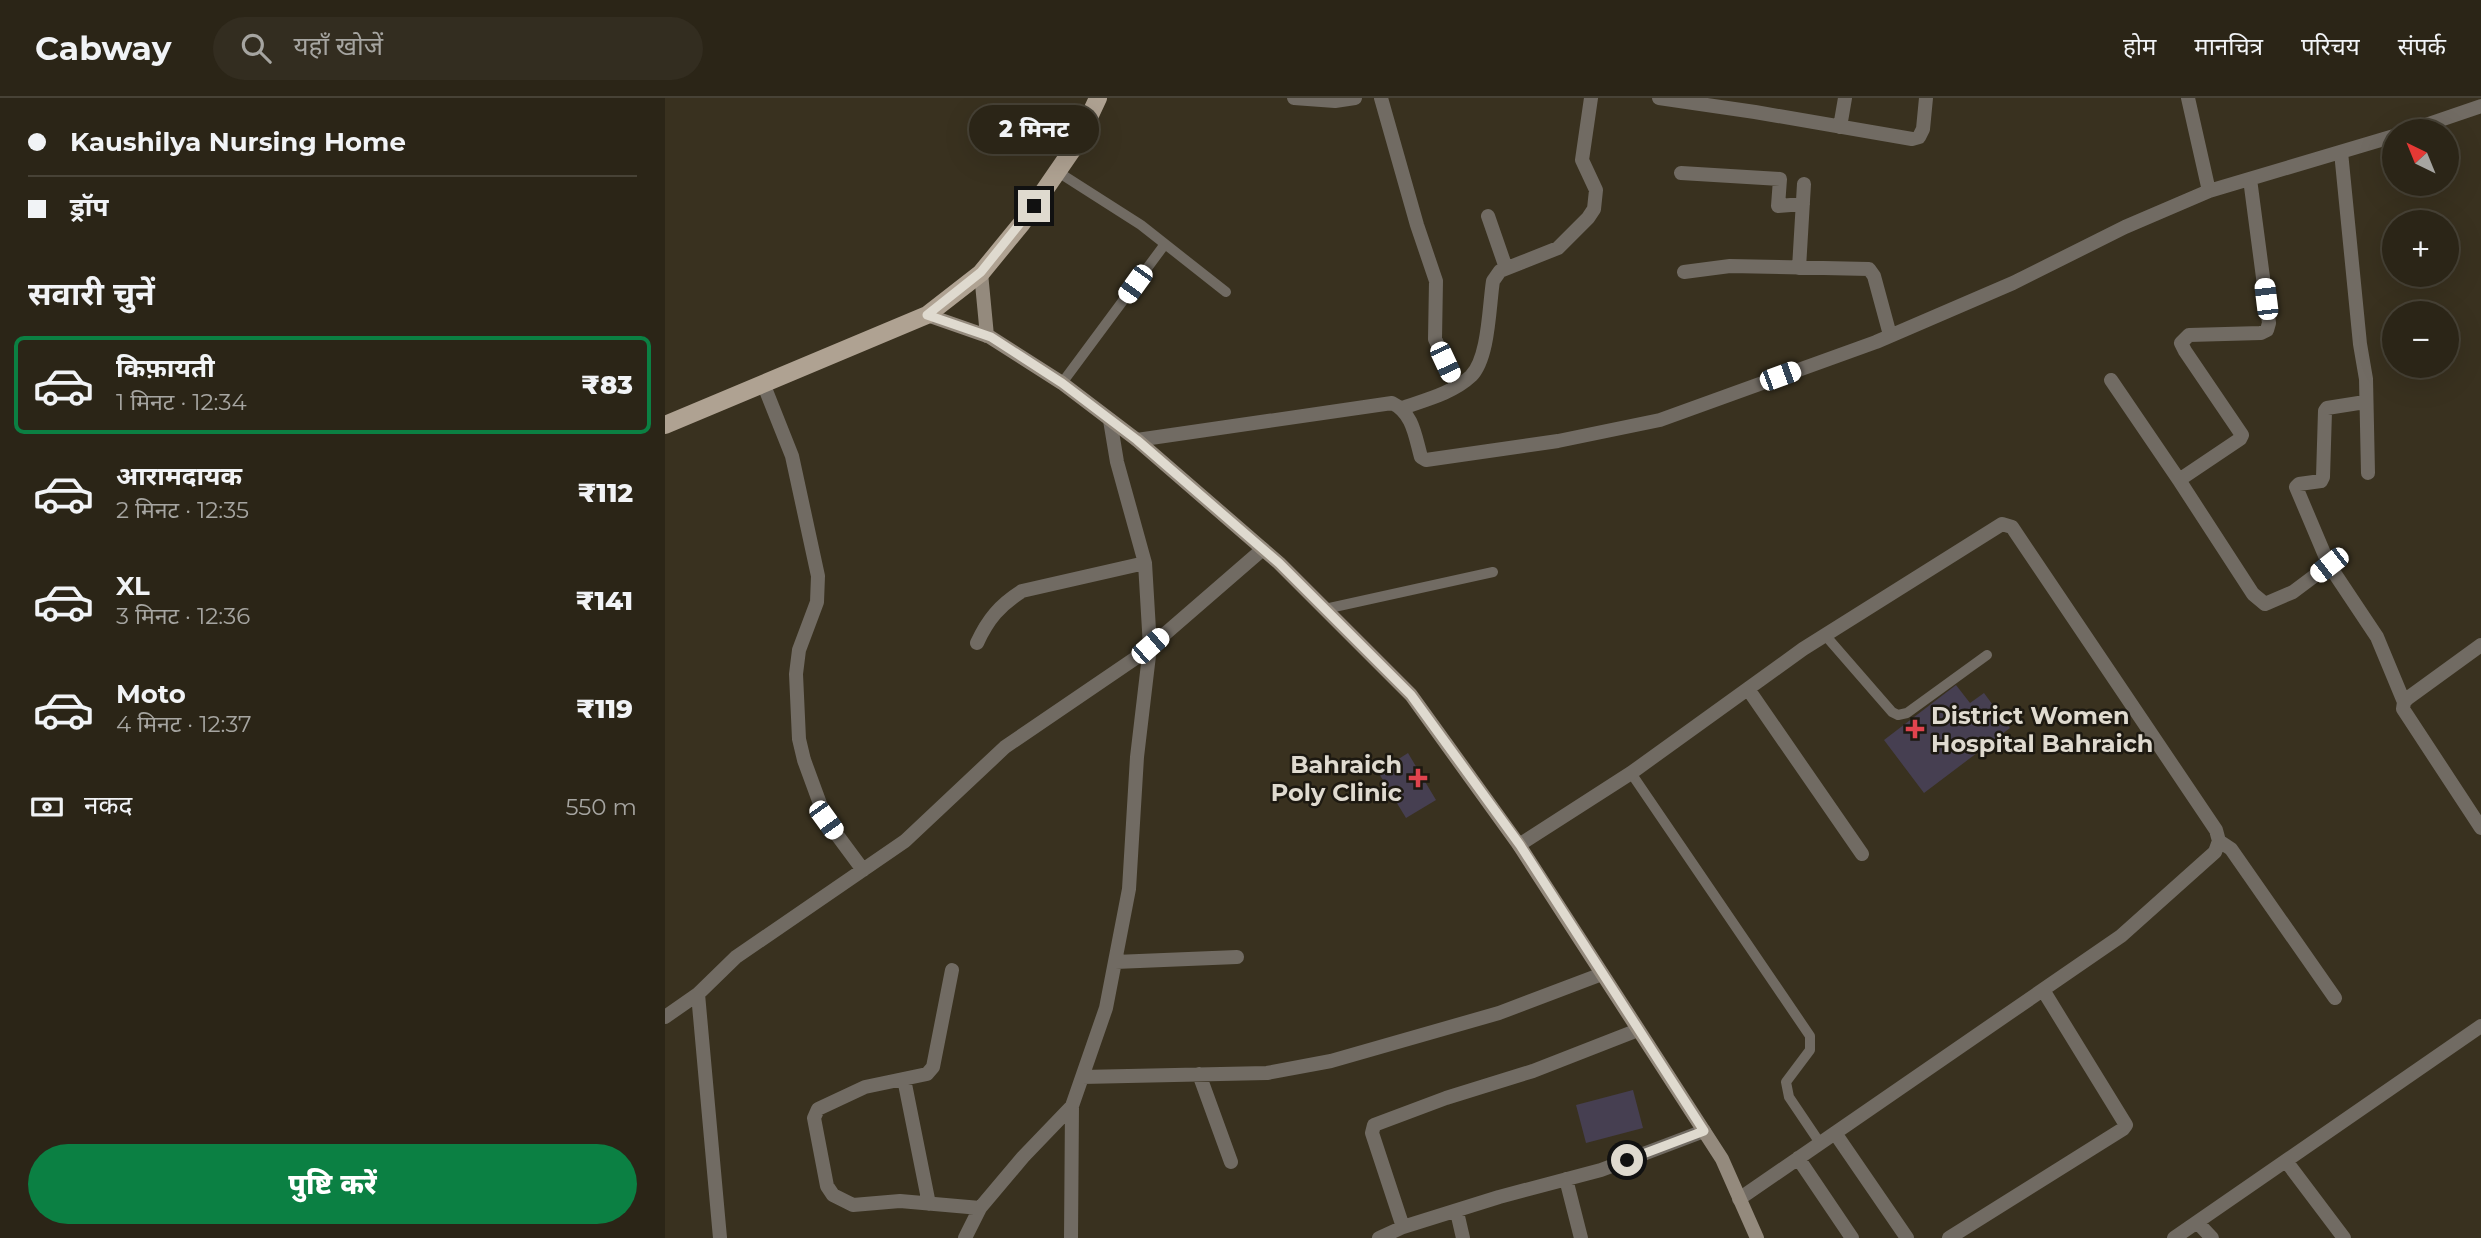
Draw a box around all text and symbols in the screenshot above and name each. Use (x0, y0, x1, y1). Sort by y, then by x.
search box (213, 17, 703, 80)
text: Cabway (35, 28, 171, 68)
icon: search (237, 29, 275, 67)
text: यहाँ खोजें (293, 30, 383, 62)
text: होम (2123, 32, 2156, 61)
text: मानचित्र (2194, 32, 2263, 61)
text: परिचय (2301, 32, 2360, 61)
text: संपर्क (2398, 32, 2446, 61)
callout: 2 मिनट (969, 105, 1099, 154)
text: 2 मिनट (999, 115, 1069, 143)
north arrow (2382, 119, 2459, 196)
map controls (2382, 119, 2459, 378)
text: Kaushilya Nursing Home (70, 126, 406, 158)
route end (1018, 190, 1050, 222)
text: ड्रॉप (70, 191, 108, 223)
button: + (2382, 210, 2459, 287)
car (1115, 261, 1156, 307)
text: सवारी चुनें (28, 274, 155, 313)
car (2254, 277, 2279, 321)
button: − (2382, 301, 2459, 378)
car (1427, 339, 1464, 385)
text: किफ़ायती (116, 352, 215, 384)
icon: car (32, 354, 95, 417)
car (1757, 359, 1804, 393)
text: ₹83 (581, 369, 633, 401)
text: 1 मिनट · 12:34 (116, 388, 247, 416)
text: आरामदायक (116, 460, 242, 492)
icon: car (32, 462, 95, 525)
text: ₹112 (577, 477, 633, 509)
text: 2 मिनट · 12:35 (116, 496, 249, 524)
car (2306, 544, 2353, 586)
icon: car (32, 570, 95, 633)
text: XL (116, 570, 150, 602)
text: ₹141 (575, 585, 633, 617)
text: 3 मिनट · 12:36 (116, 602, 250, 630)
car (1128, 624, 1173, 668)
icon: car (32, 678, 95, 741)
text: Moto (116, 678, 186, 710)
text: ₹119 (576, 693, 633, 725)
place label: District Women Hospital Bahraich (1931, 701, 2153, 758)
text: 4 मिनट · 12:37 (116, 710, 252, 738)
marker: District Women Hospital Bahraich (1905, 719, 1925, 739)
place label: Bahraich Poly Clinic (1271, 750, 1402, 807)
marker: Bahraich Poly Clinic (1408, 768, 1428, 788)
icon: cash (28, 788, 66, 826)
text: नकद (84, 789, 132, 821)
text: 550 m (565, 793, 637, 821)
car (806, 797, 847, 843)
button: पुष्टि करें (28, 1144, 637, 1224)
route start (1611, 1144, 1643, 1176)

